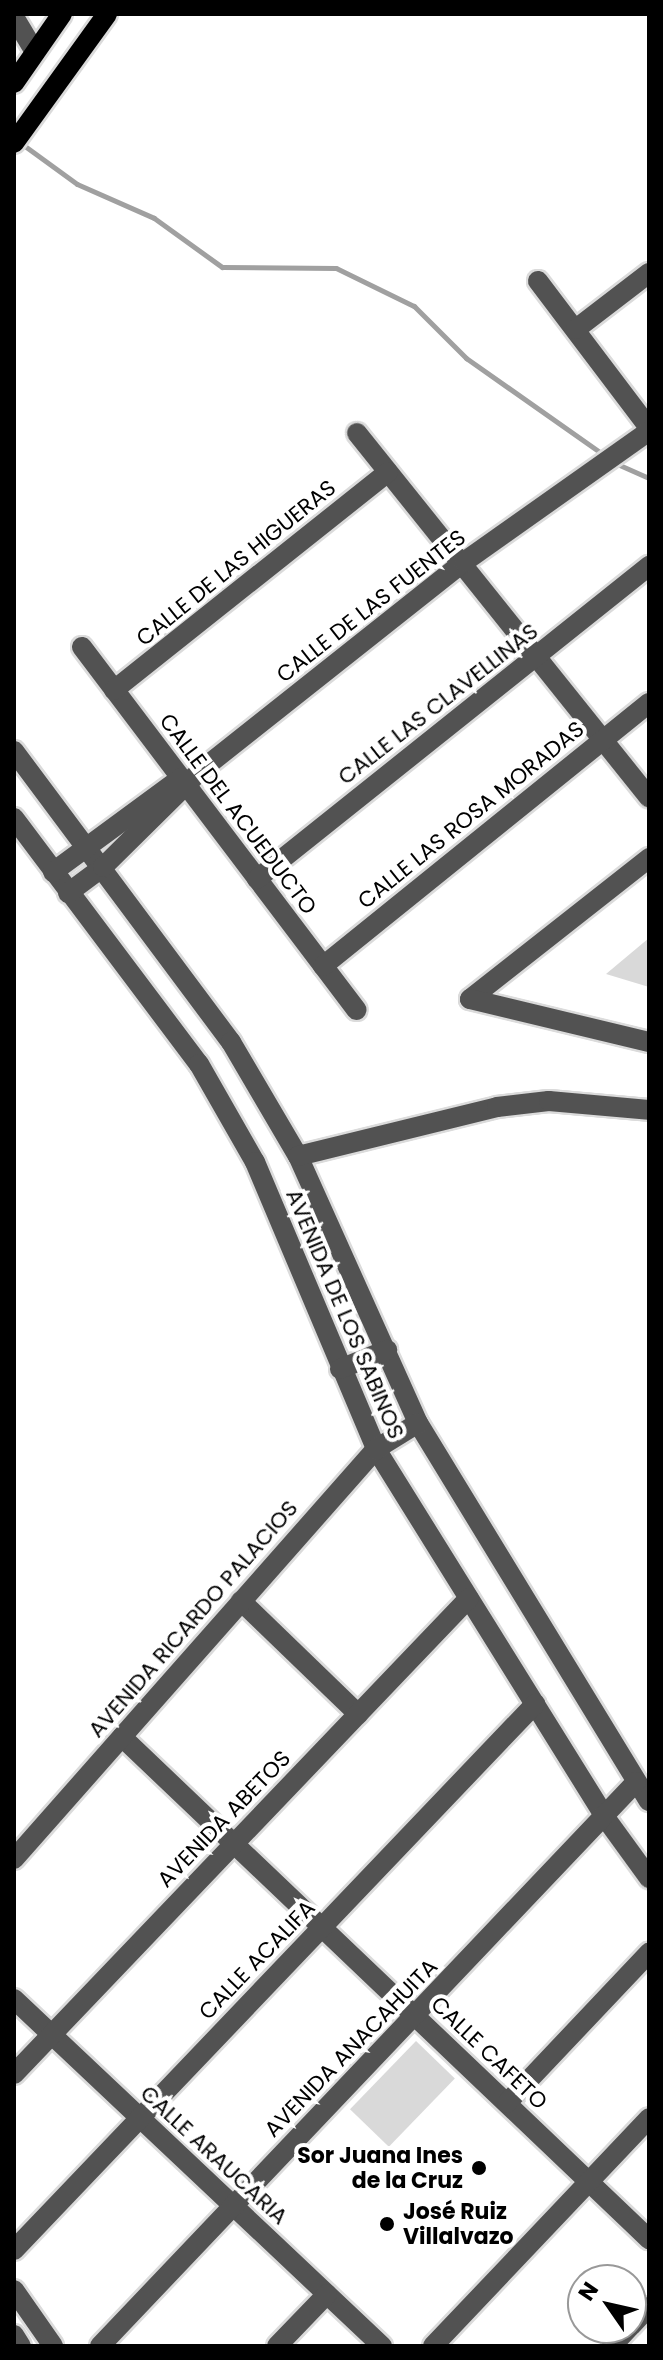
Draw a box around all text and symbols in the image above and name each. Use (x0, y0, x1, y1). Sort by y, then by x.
street label: CALLE DE LAS HIGUERAS (131, 474, 341, 652)
street label: CALLE DE LAS FUENTES (271, 524, 471, 688)
street label: CALLE LAS CLAVELLINAS (333, 618, 543, 790)
street label: CALLE DEL ACUEDUCTO (154, 708, 322, 920)
street label: CALLE LAS ROSA MORADAS (353, 716, 589, 914)
street label: AVENIDA DE LOS SABINOS (280, 1185, 410, 1443)
street label: AVENIDA RICARDO PALACIOS (83, 1495, 303, 1743)
street label: AVENIDA ABETOS (152, 1745, 296, 1893)
street label: CALLE ACALIFA (194, 1895, 320, 2025)
street label: AVENIDA ANACAHUITA (259, 1953, 443, 2143)
street label: CALLE CAFETO (425, 1991, 553, 2115)
street label: CALLE ARAUCARIA (135, 2080, 293, 2230)
place label: Sor Juana Ines de la Cruz (297, 2142, 463, 2194)
marker: Sor Juana Ines de la Cruz (470, 2159, 488, 2177)
place label: José Ruiz Villalvazo (403, 2198, 514, 2250)
marker: José Ruiz Villalvazo (378, 2215, 396, 2233)
north arrow (567, 2264, 647, 2344)
text: N (571, 2276, 606, 2307)

